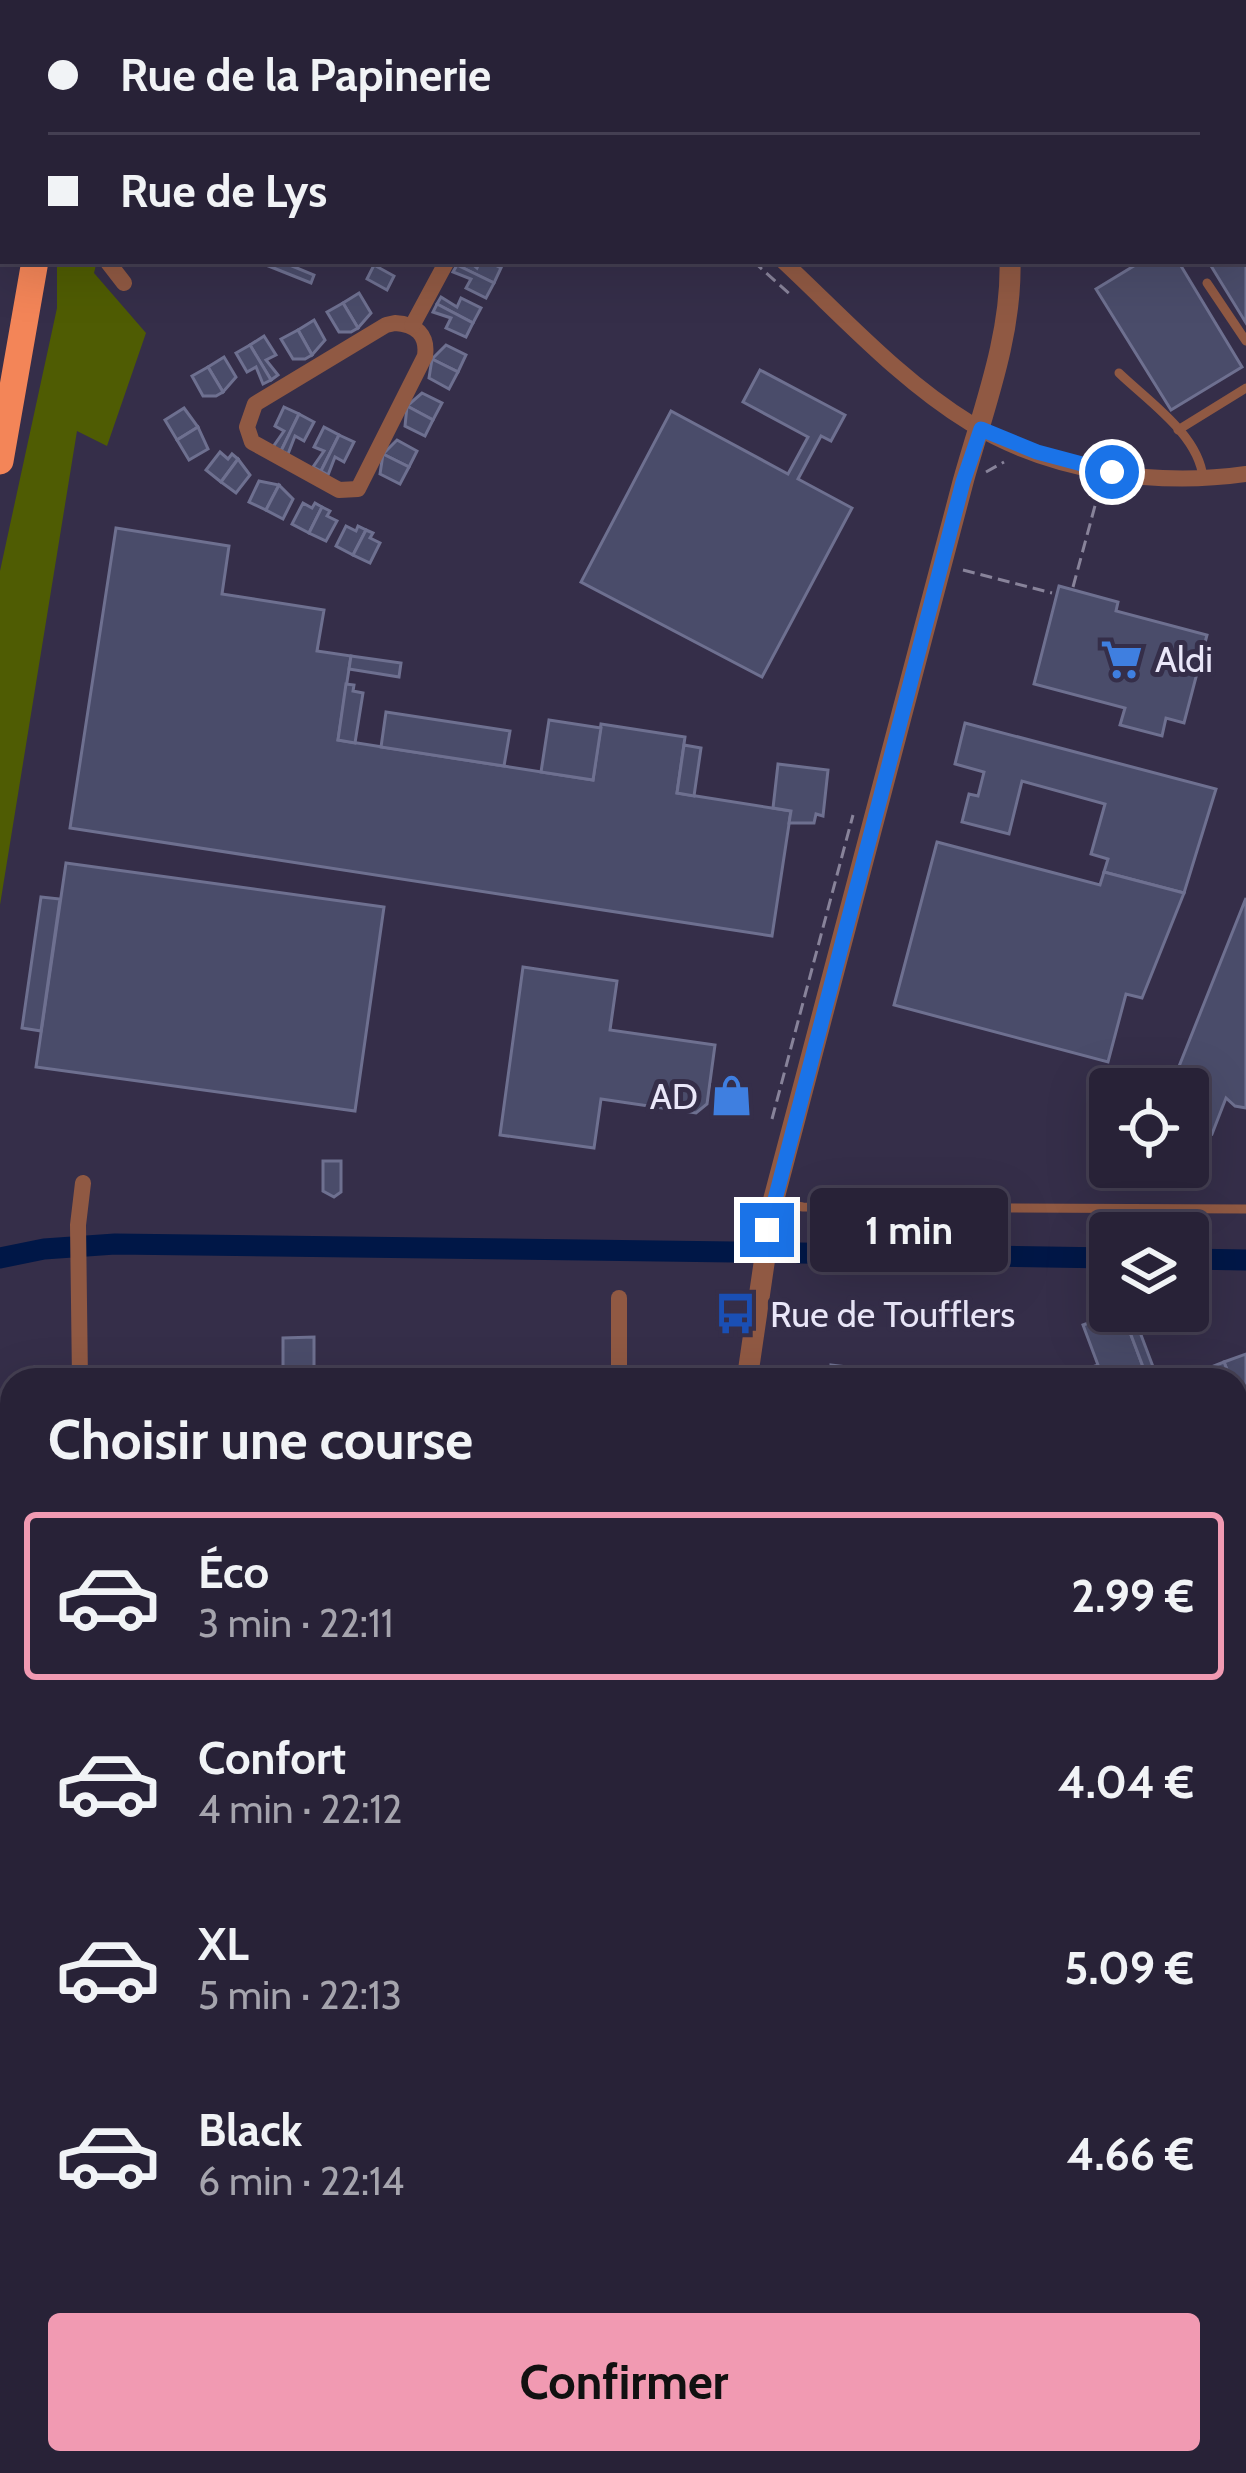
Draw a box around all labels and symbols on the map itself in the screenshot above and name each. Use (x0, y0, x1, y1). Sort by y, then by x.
route start (1085, 445, 1139, 499)
supermarket icon: Aldi (1098, 636, 1144, 682)
place label: Aldi (1155, 637, 1213, 681)
shop icon: AD (709, 1073, 755, 1119)
place label: AD (650, 1074, 698, 1118)
callout: 1 min (809, 1188, 1007, 1272)
route end (740, 1203, 794, 1257)
bus stop icon: Rue de Toufflers (713, 1291, 759, 1337)
place label: Rue de Toufflers (770, 1292, 1015, 1336)

